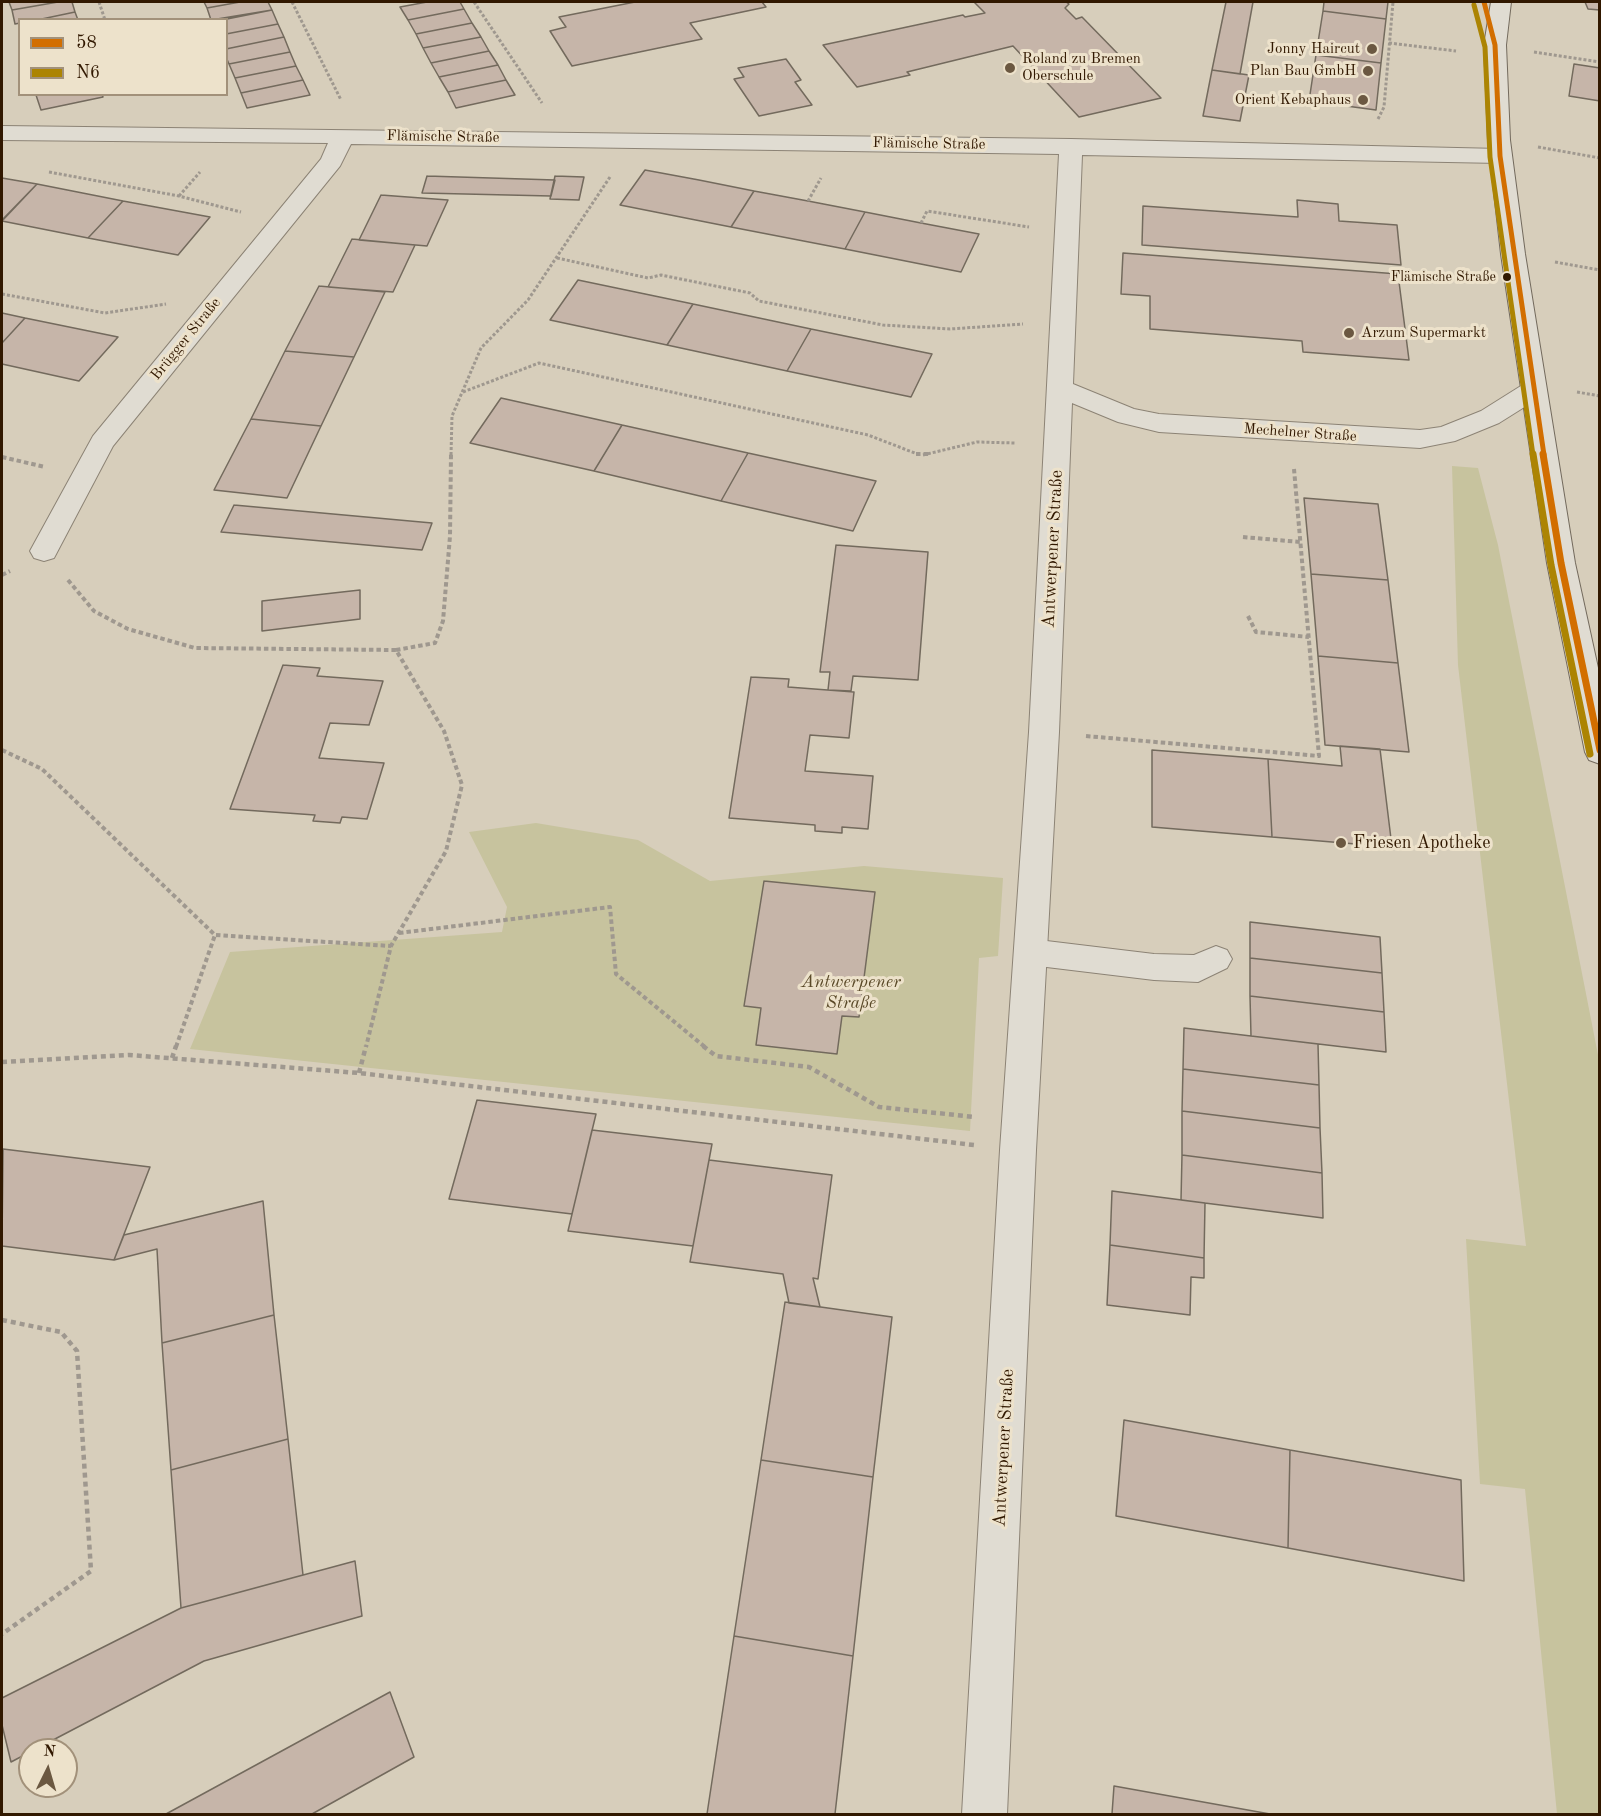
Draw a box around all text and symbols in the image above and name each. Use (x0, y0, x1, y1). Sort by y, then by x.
legend (18, 18, 228, 96)
text: 58 (76, 34, 97, 52)
place label: Jonny Haircut (1267, 40, 1360, 58)
marker: Jonny Haircut (1365, 42, 1379, 56)
place label: Roland zu Bremen Oberschule (1022, 50, 1141, 85)
marker: Roland zu Bremen Oberschule (1003, 61, 1017, 75)
place label: Plan Bau GmbH (1250, 62, 1356, 80)
text: N6 (76, 64, 100, 82)
marker: Plan Bau GmbH (1361, 64, 1375, 78)
place label: Orient Kebaphaus (1235, 91, 1351, 109)
marker: Orient Kebaphaus (1356, 93, 1370, 107)
street label: Flämische Straße (386, 127, 500, 147)
street label: Flämische Straße (872, 134, 986, 154)
place label: Flämische Straße (1391, 269, 1496, 285)
marker: Flämische Straße (1501, 271, 1513, 283)
street label: Brügger Straße (147, 294, 225, 384)
place label: Arzum Supermarkt (1361, 324, 1486, 342)
marker: Arzum Supermarkt (1342, 326, 1356, 340)
street label: Mechelner Straße (1243, 420, 1357, 446)
street label: Antwerpener Straße (1038, 470, 1068, 628)
place label: Friesen Apotheke (1353, 832, 1491, 854)
marker: Friesen Apotheke (1334, 836, 1348, 850)
park label: Antwerpener Straße (801, 971, 901, 1014)
street label: Antwerpener Straße (989, 1369, 1019, 1527)
north arrow (18, 1738, 78, 1798)
text: N (43, 1744, 56, 1761)

